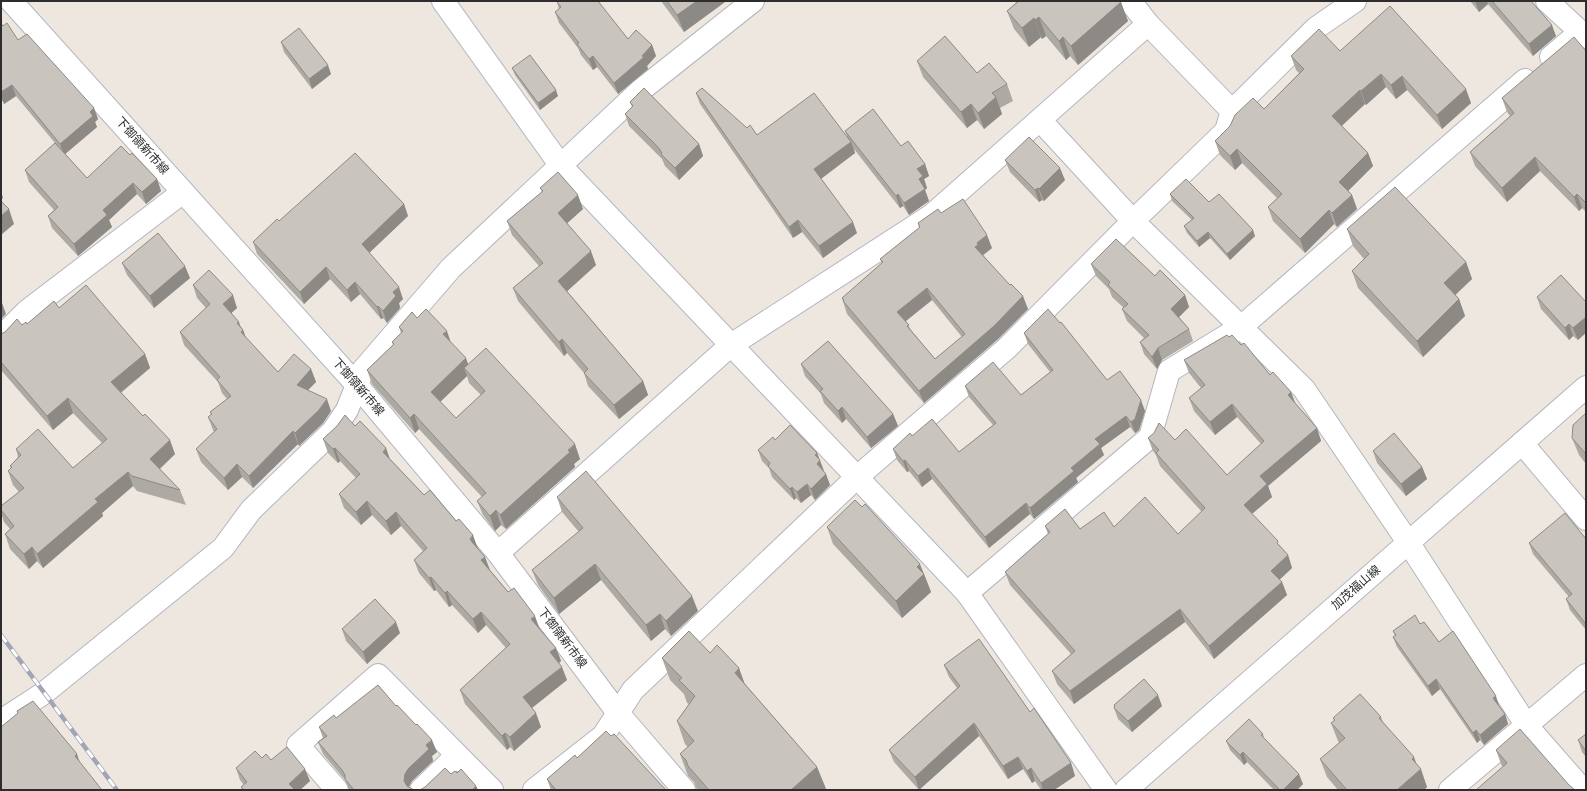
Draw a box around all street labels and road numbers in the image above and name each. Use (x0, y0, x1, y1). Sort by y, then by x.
street label: 下御領新市線 (112, 114, 172, 178)
street label: 下御領新市線 (328, 354, 388, 420)
street label: 加茂福山線 (1328, 562, 1384, 614)
street label: 下御領新市線 (534, 604, 590, 672)

